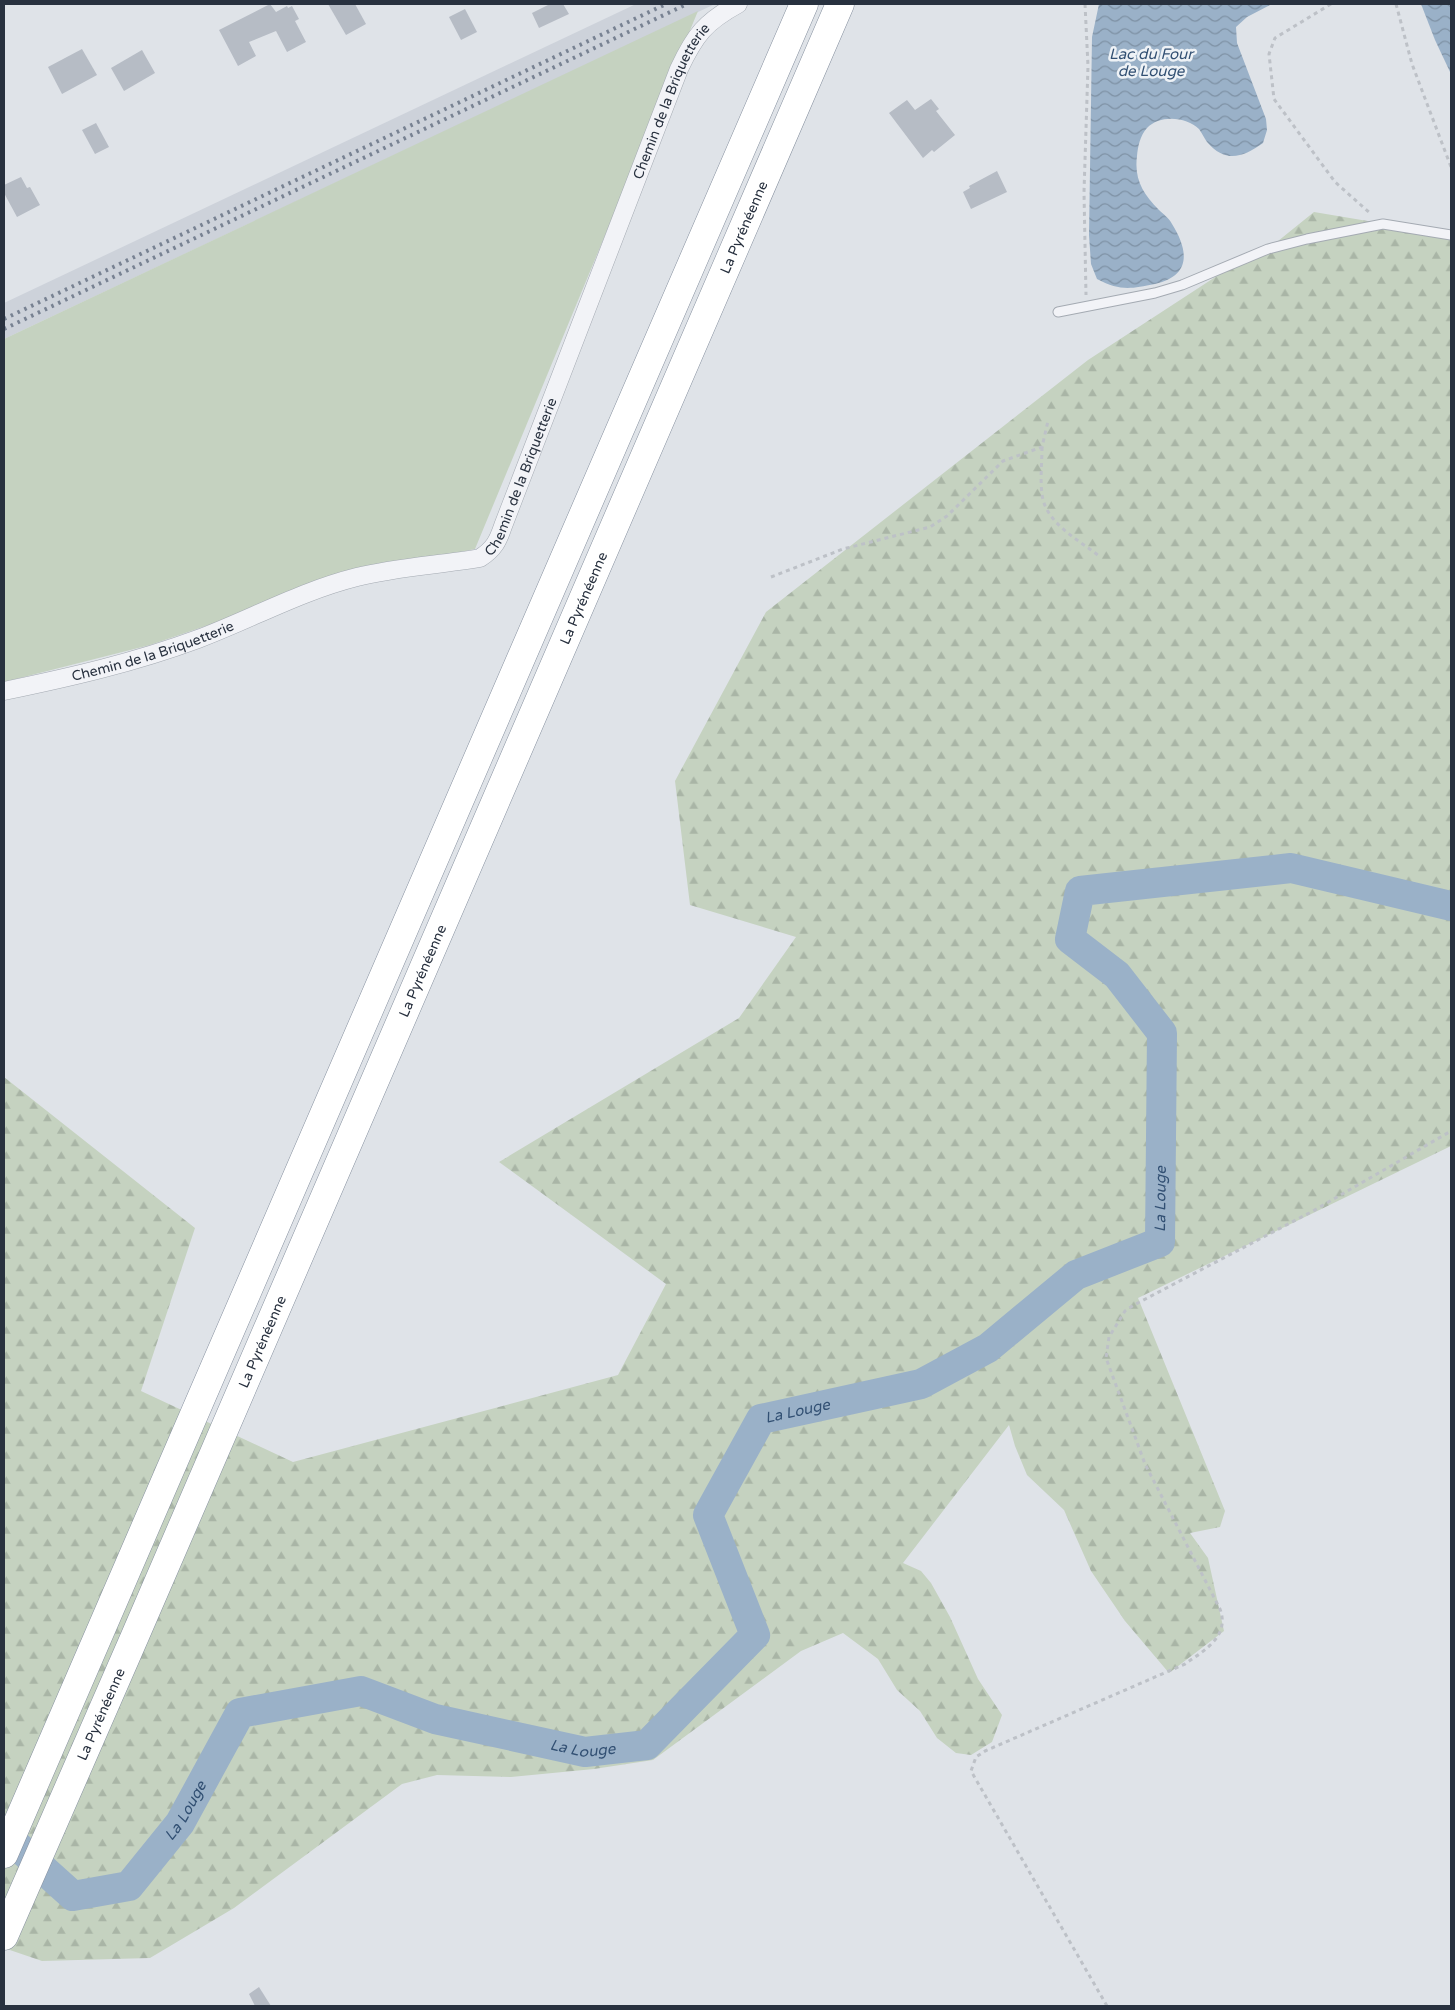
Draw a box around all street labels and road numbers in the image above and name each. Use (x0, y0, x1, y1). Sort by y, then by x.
street label: Chemin de la Briquetterie (629, 20, 714, 182)
street label: La Pyrénéenne (717, 178, 772, 276)
street label: Chemin de la Briquetterie (481, 395, 561, 560)
street label: La Pyrénéenne (556, 549, 611, 647)
street label: Chemin de la Briquetterie (70, 617, 236, 685)
street label: La Pyrénéenne (395, 922, 450, 1020)
street label: La Pyrénéenne (235, 1293, 290, 1391)
street label: La Pyrénéenne (74, 1666, 129, 1763)

